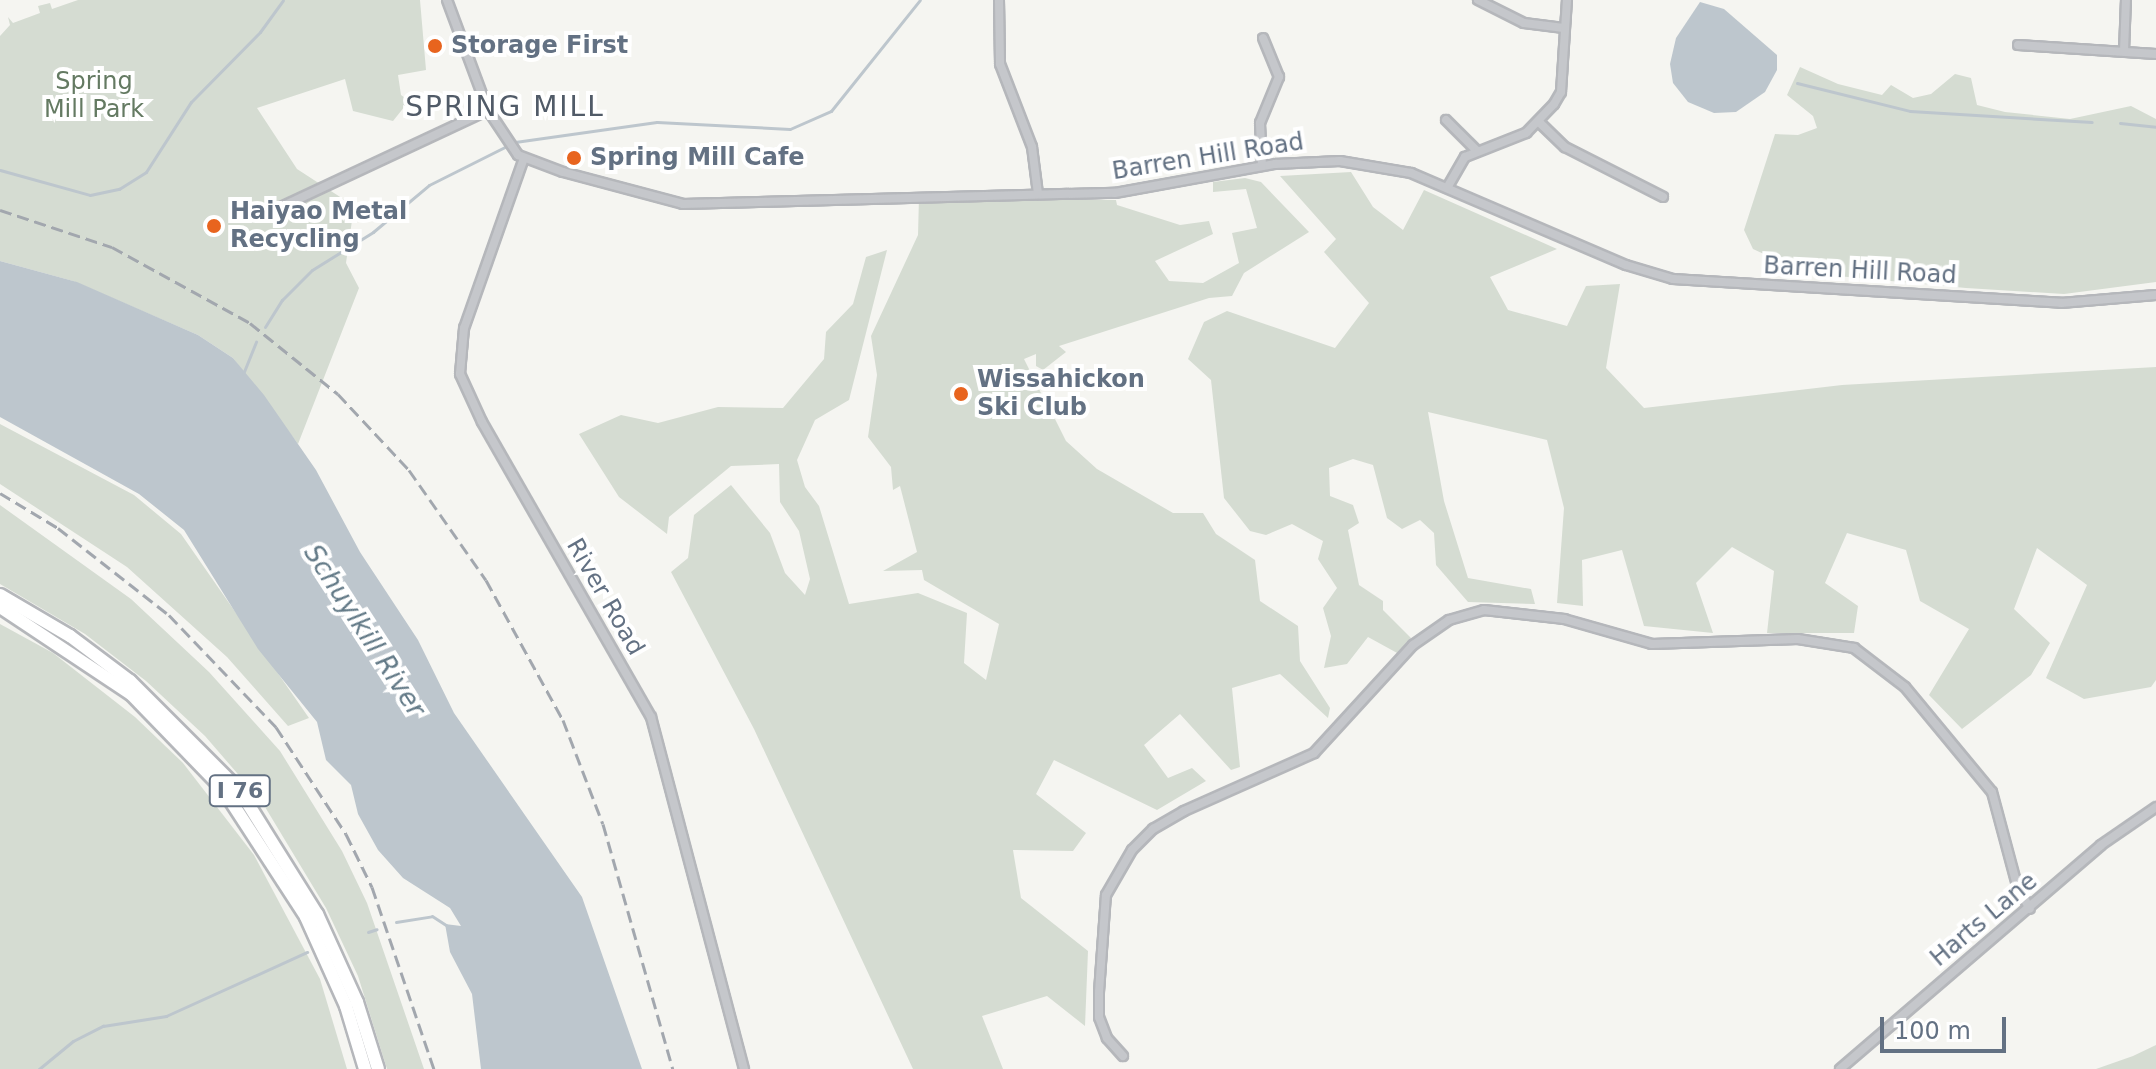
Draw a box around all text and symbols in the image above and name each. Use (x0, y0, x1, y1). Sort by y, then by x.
place label: Storage First (451, 32, 628, 60)
marker: Storage First (426, 37, 444, 55)
park label: Spring Mill Park (44, 68, 144, 124)
district label: SPRING MILL (405, 90, 605, 124)
street label: Barren Hill Road (1110, 128, 1306, 186)
place label: Spring Mill Cafe (590, 144, 805, 172)
marker: Spring Mill Cafe (565, 149, 583, 167)
place label: Haiyao Metal Recycling (230, 198, 407, 254)
marker: Haiyao Metal Recycling (205, 217, 223, 235)
street label: Barren Hill Road (1763, 252, 1957, 290)
place label: Wissahickon Ski Club (977, 366, 1145, 422)
marker: Wissahickon Ski Club (952, 385, 970, 403)
street label: River Road (560, 533, 650, 661)
water label: Schuylkill River (297, 539, 431, 723)
road number: I 76 (208, 773, 272, 809)
street label: Harts Lane (1925, 867, 2043, 973)
scale bar (1884, 1001, 2010, 1051)
text: 100 m (1894, 1017, 1971, 1045)

